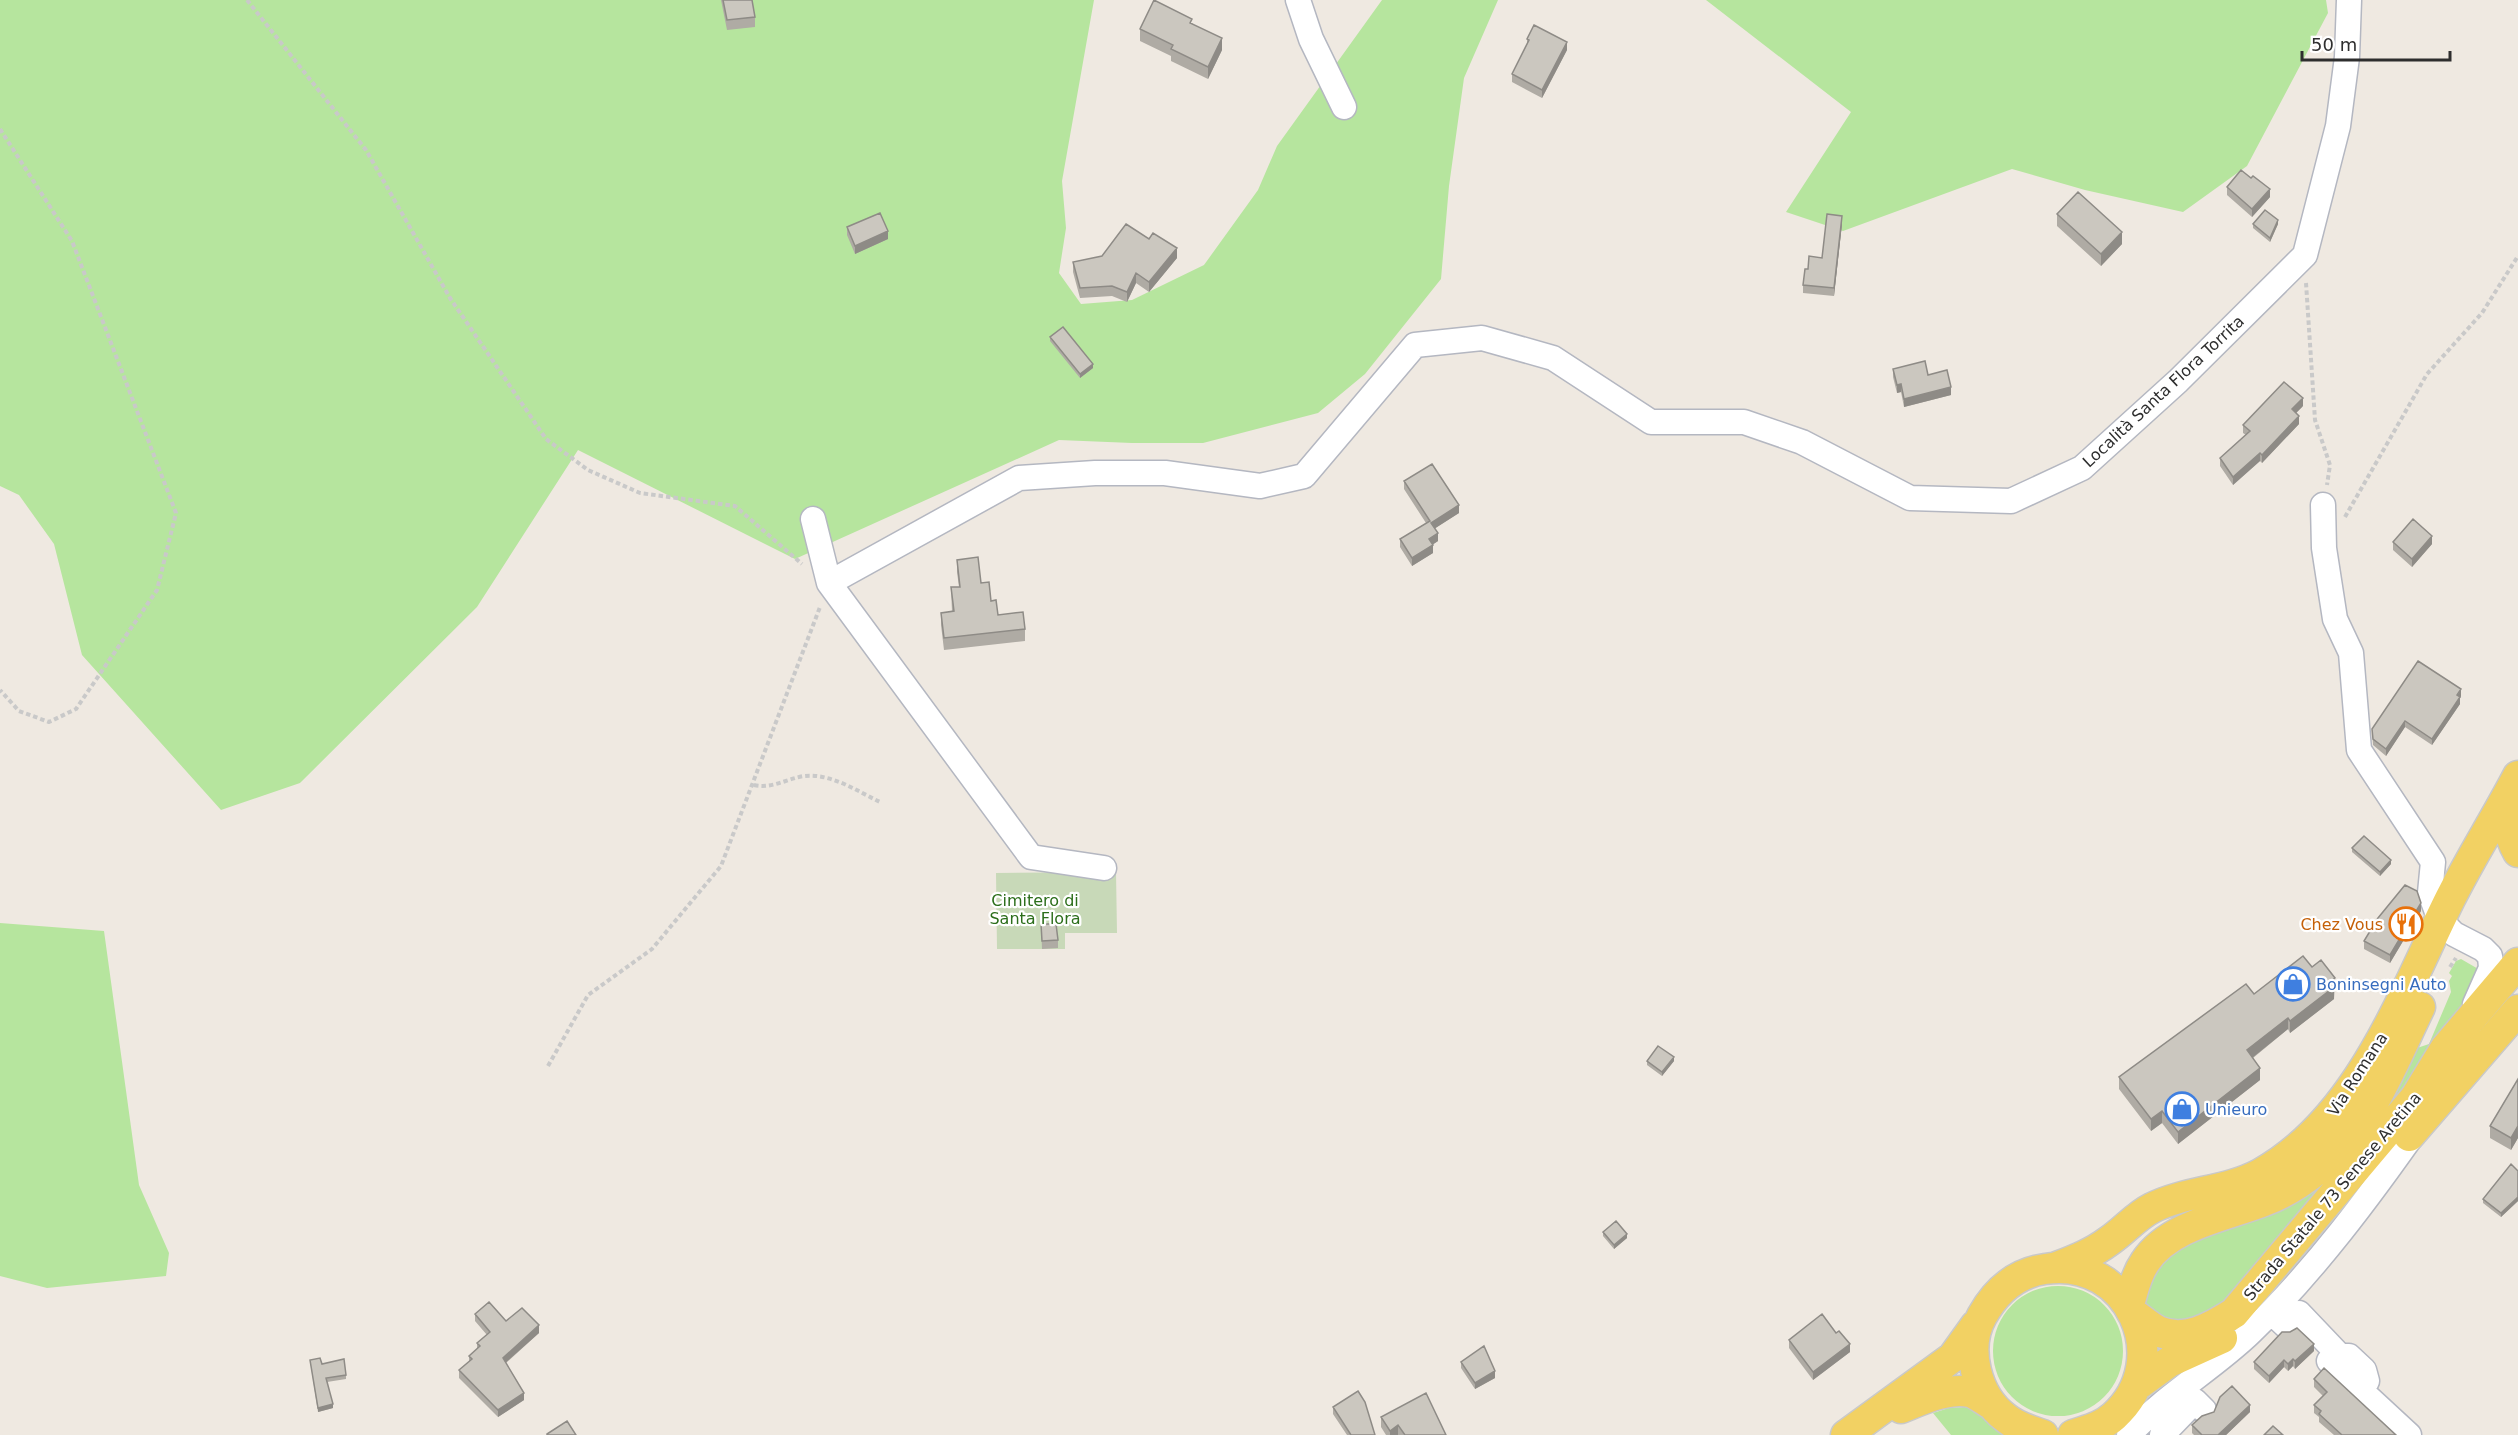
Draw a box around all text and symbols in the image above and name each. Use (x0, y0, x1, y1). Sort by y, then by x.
scale bar (2302, 24, 2450, 62)
text: 50 m (2311, 34, 2357, 55)
street label: Località Santa Flora Torrita (2079, 312, 2248, 471)
park label: Cimitero di Santa Flora (989, 891, 1081, 928)
restaurant icon: Chez Vous (2388, 906, 2424, 942)
place label: Chez Vous (2300, 915, 2383, 934)
shop icon: Boninsegni Auto (2275, 966, 2311, 1002)
place label: Boninsegni Auto (2316, 975, 2447, 994)
street label: Via Romana (2323, 1029, 2391, 1119)
street label: Strada Statale 73 Senese Aretina (2240, 1088, 2425, 1304)
shop icon: Unieuro (2164, 1091, 2200, 1127)
place label: Unieuro (2205, 1100, 2267, 1119)

